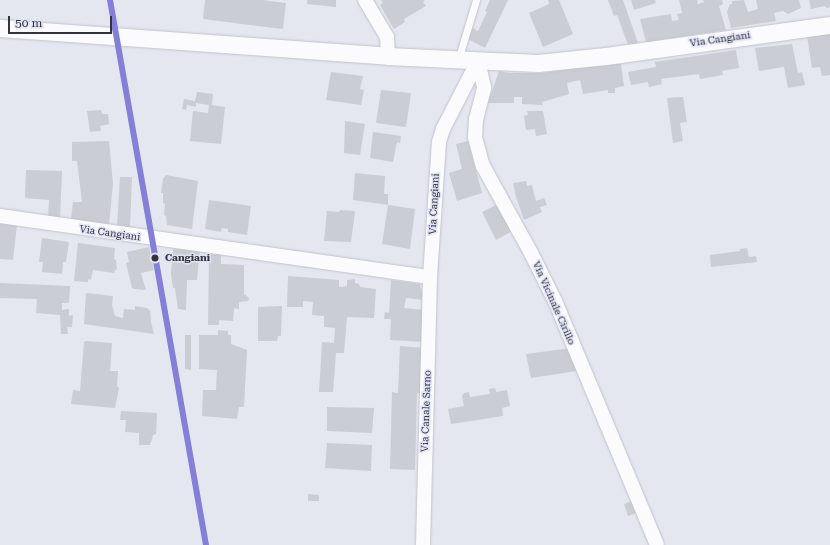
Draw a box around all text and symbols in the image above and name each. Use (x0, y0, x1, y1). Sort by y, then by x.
scale bar (10, 8, 114, 34)
text: 50 m (15, 16, 42, 30)
street label: Via Cangiani (689, 29, 751, 49)
street label: Via Cangiani (426, 173, 442, 235)
street label: Via Cangiani (79, 223, 141, 243)
marker: Cangiani (148, 251, 162, 265)
place label: Cangiani (165, 252, 210, 264)
street label: Via Vicinale Cirillo (530, 259, 578, 347)
street label: Via Canale Sarno (419, 370, 433, 452)

